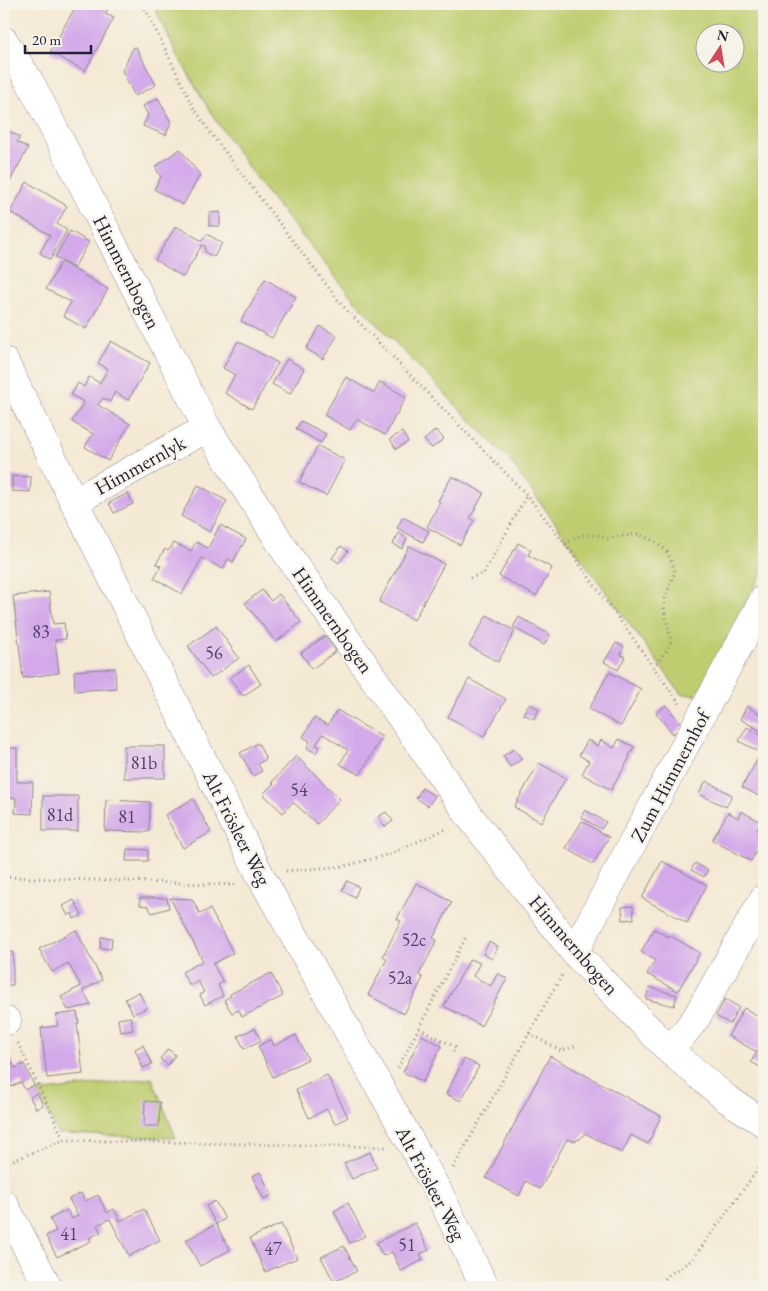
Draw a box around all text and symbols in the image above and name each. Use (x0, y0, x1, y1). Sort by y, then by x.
scale bar (25, 22, 91, 54)
north arrow (696, 22, 746, 72)
text: N (715, 25, 731, 45)
text: 20 m (32, 30, 61, 49)
street label: Himmernbogen (87, 211, 167, 334)
street label: Himmernlyk (90, 429, 191, 501)
street label: Himmernbogen (287, 562, 380, 679)
house number: 83 (32, 620, 50, 643)
house number: 56 (205, 641, 223, 664)
street label: Zum Himmernhof (624, 703, 717, 847)
house number: 81b (131, 751, 157, 774)
street label: Alt Frösleer Weg (196, 765, 277, 890)
house number: 54 (290, 778, 308, 801)
house number: 81d (47, 803, 74, 826)
house number: 81 (118, 805, 136, 828)
street label: Himmernbogen (523, 889, 625, 1001)
house number: 52c (402, 928, 426, 951)
house number: 52a (388, 966, 413, 989)
street label: Alt Frösleer Weg (389, 1120, 472, 1245)
house number: 41 (60, 1222, 78, 1245)
house number: 51 (398, 1233, 416, 1256)
house number: 47 (264, 1237, 282, 1260)

